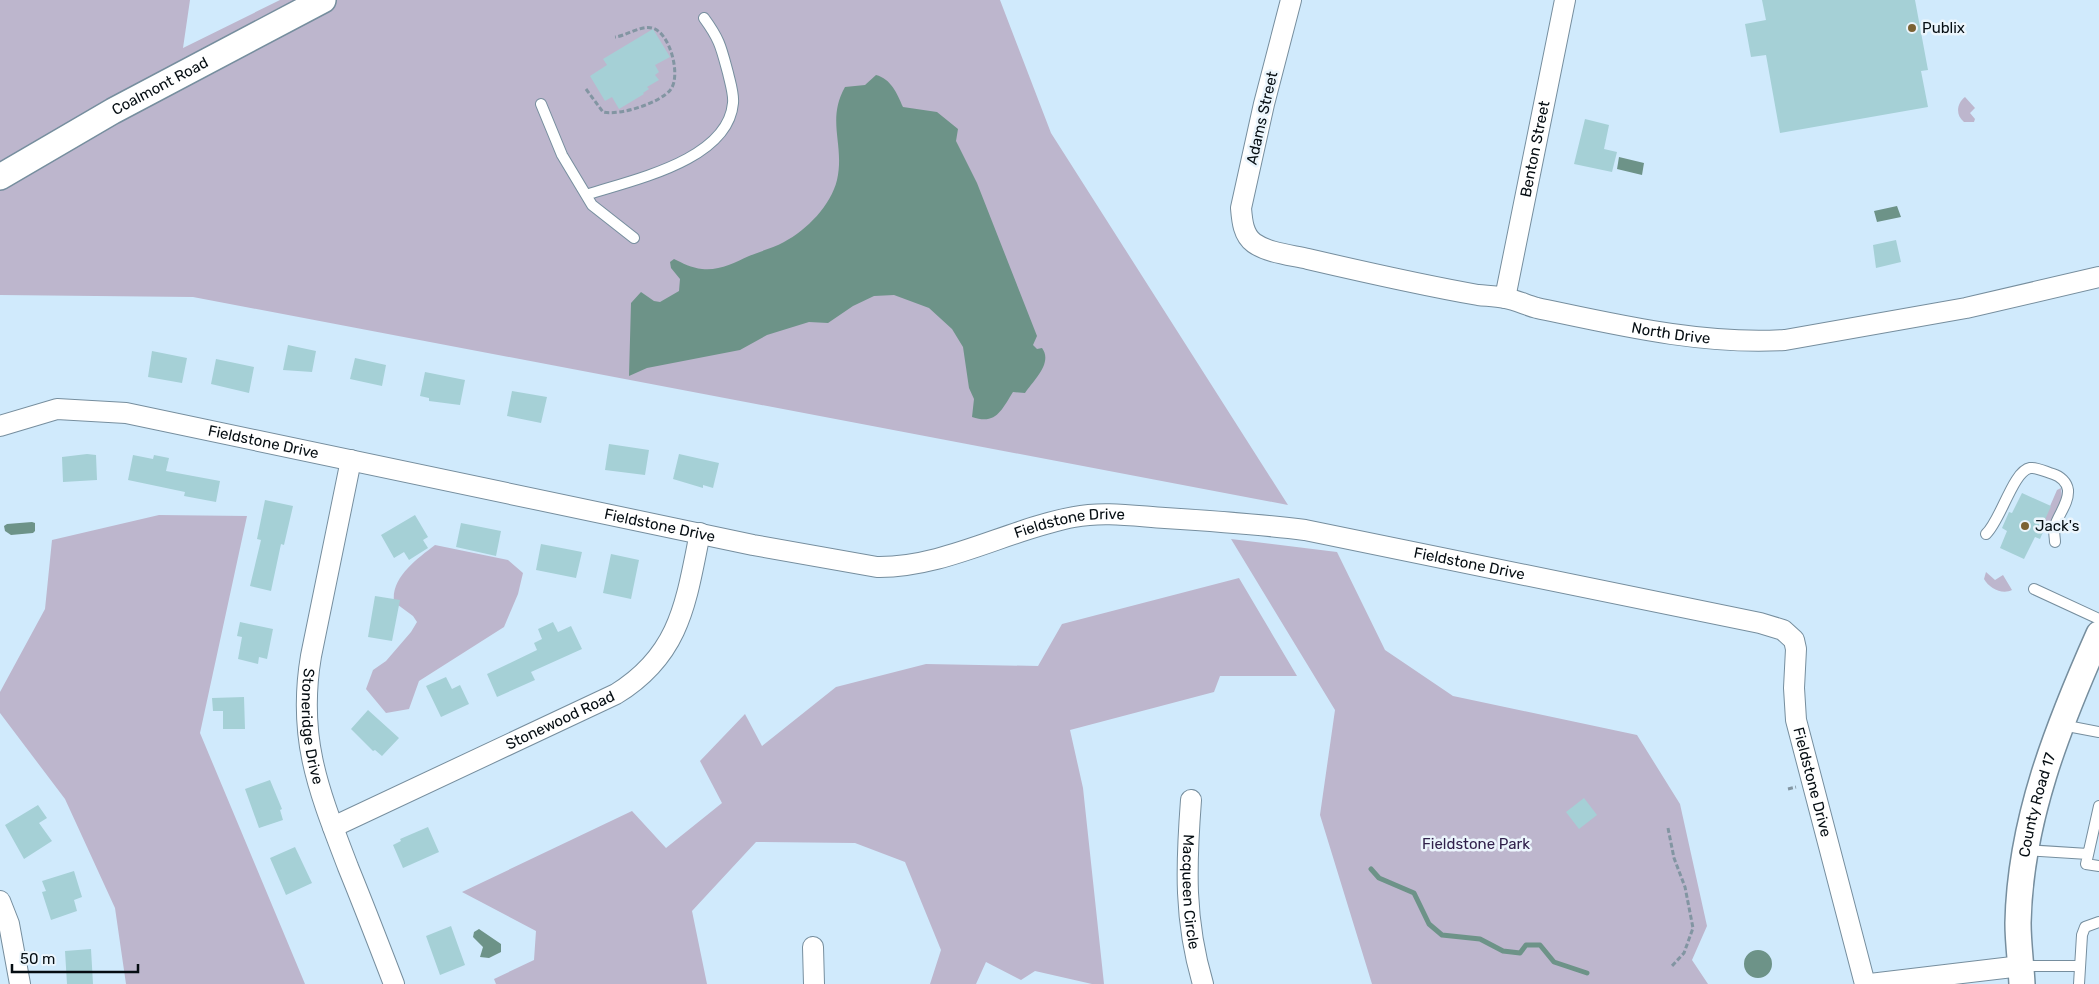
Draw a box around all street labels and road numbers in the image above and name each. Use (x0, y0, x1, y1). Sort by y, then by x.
street label: Coalmont Road (109, 53, 211, 119)
street label: Adams Street (1243, 69, 1282, 166)
street label: Benton Street (1516, 99, 1554, 199)
street label: North Drive (1630, 319, 1711, 348)
street label: Fieldstone Drive (206, 421, 320, 462)
street label: Fieldstone Drive (603, 505, 717, 546)
street label: Fieldstone Drive (1012, 505, 1125, 542)
street label: Fieldstone Drive (1412, 543, 1527, 584)
street label: Stoneridge Drive (298, 667, 327, 786)
street label: Stonewood Road (503, 687, 618, 754)
street label: Fieldstone Drive (1789, 725, 1835, 839)
street label: County Road 17 (2015, 750, 2059, 859)
street label: Macqueen Circle (1179, 834, 1203, 951)

